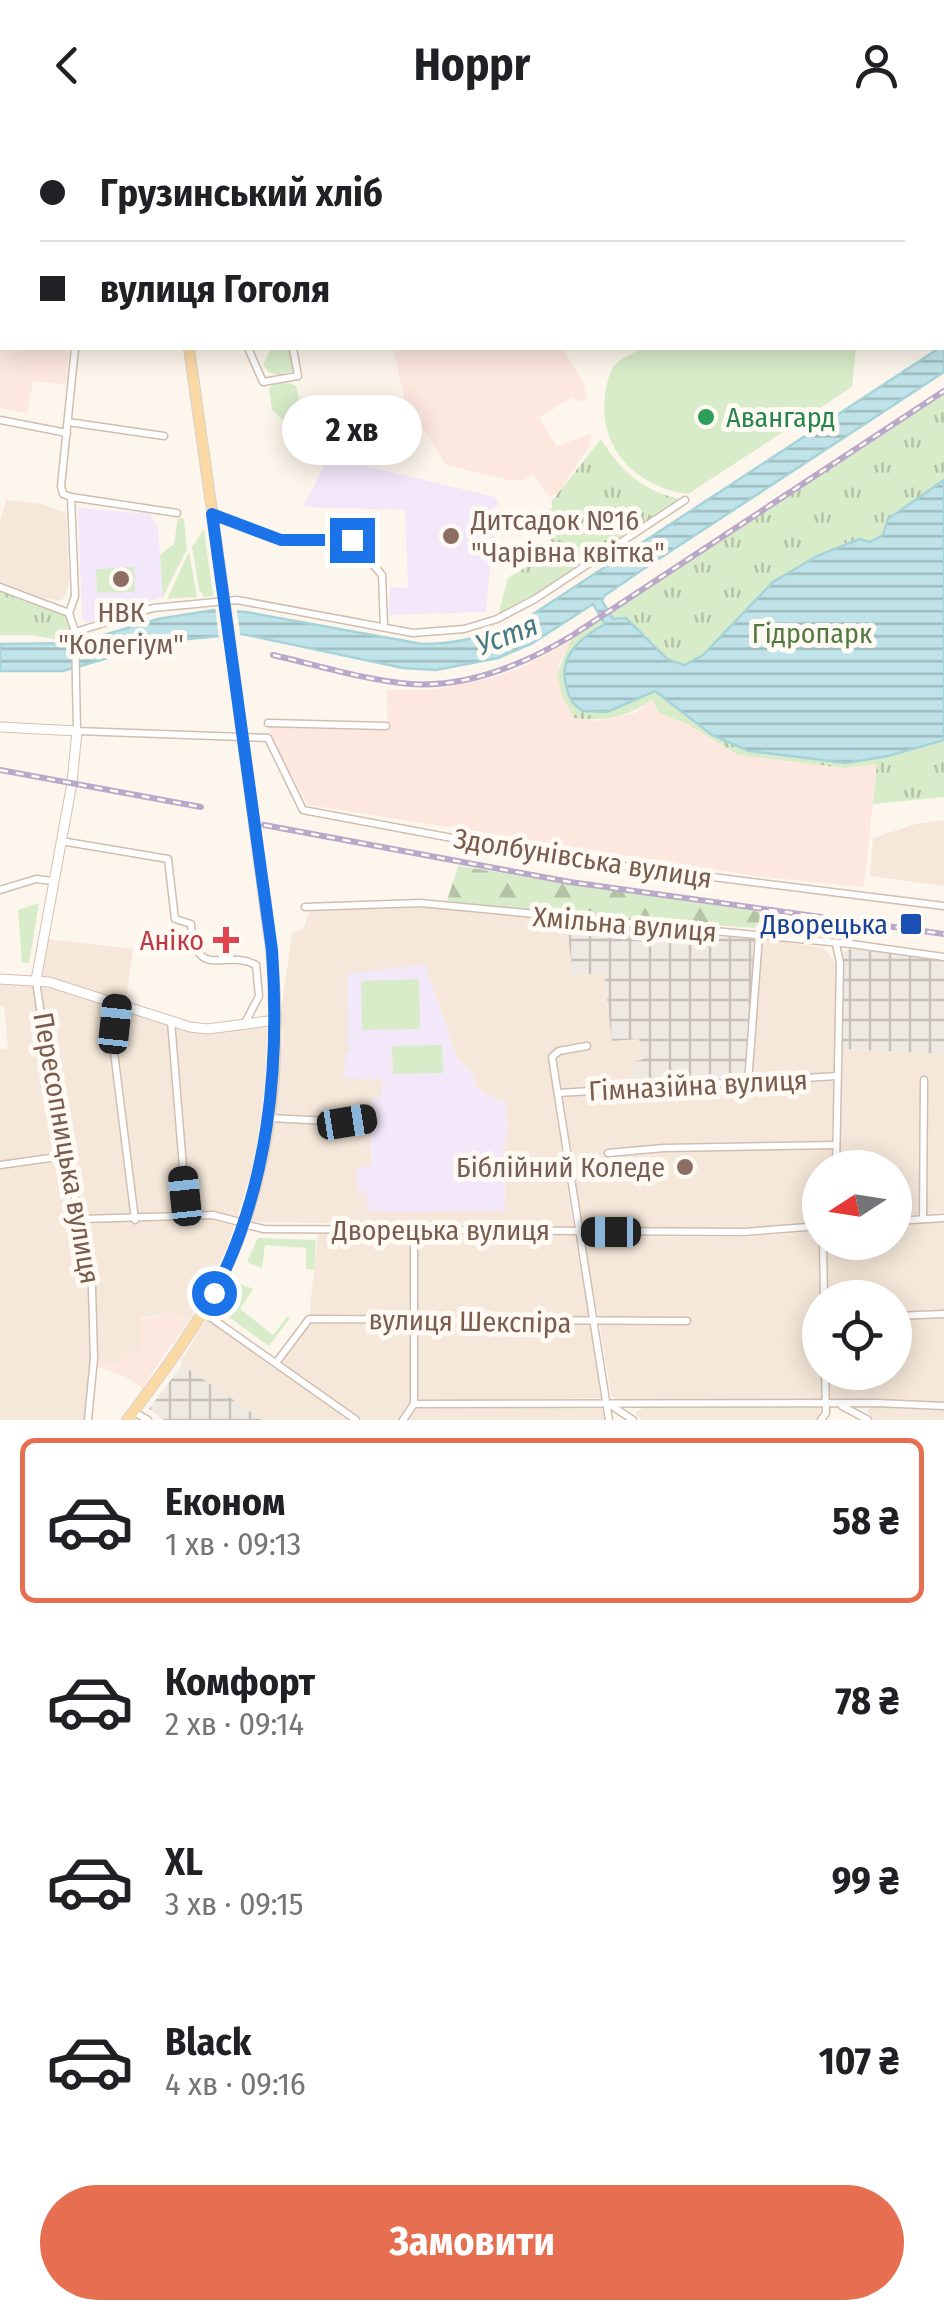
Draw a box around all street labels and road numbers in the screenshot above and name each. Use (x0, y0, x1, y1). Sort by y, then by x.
street label: Здолбунівська вулиця (451, 822, 714, 895)
street label: Хмільна вулиця (532, 900, 718, 949)
street label: Пересопницька вулиця (26, 1010, 107, 1286)
street label: Гімназійна вулиця (588, 1063, 808, 1108)
street label: Дворецька вулиця (331, 1214, 550, 1247)
street label: вулиця Шекспіра (368, 1303, 572, 1340)

